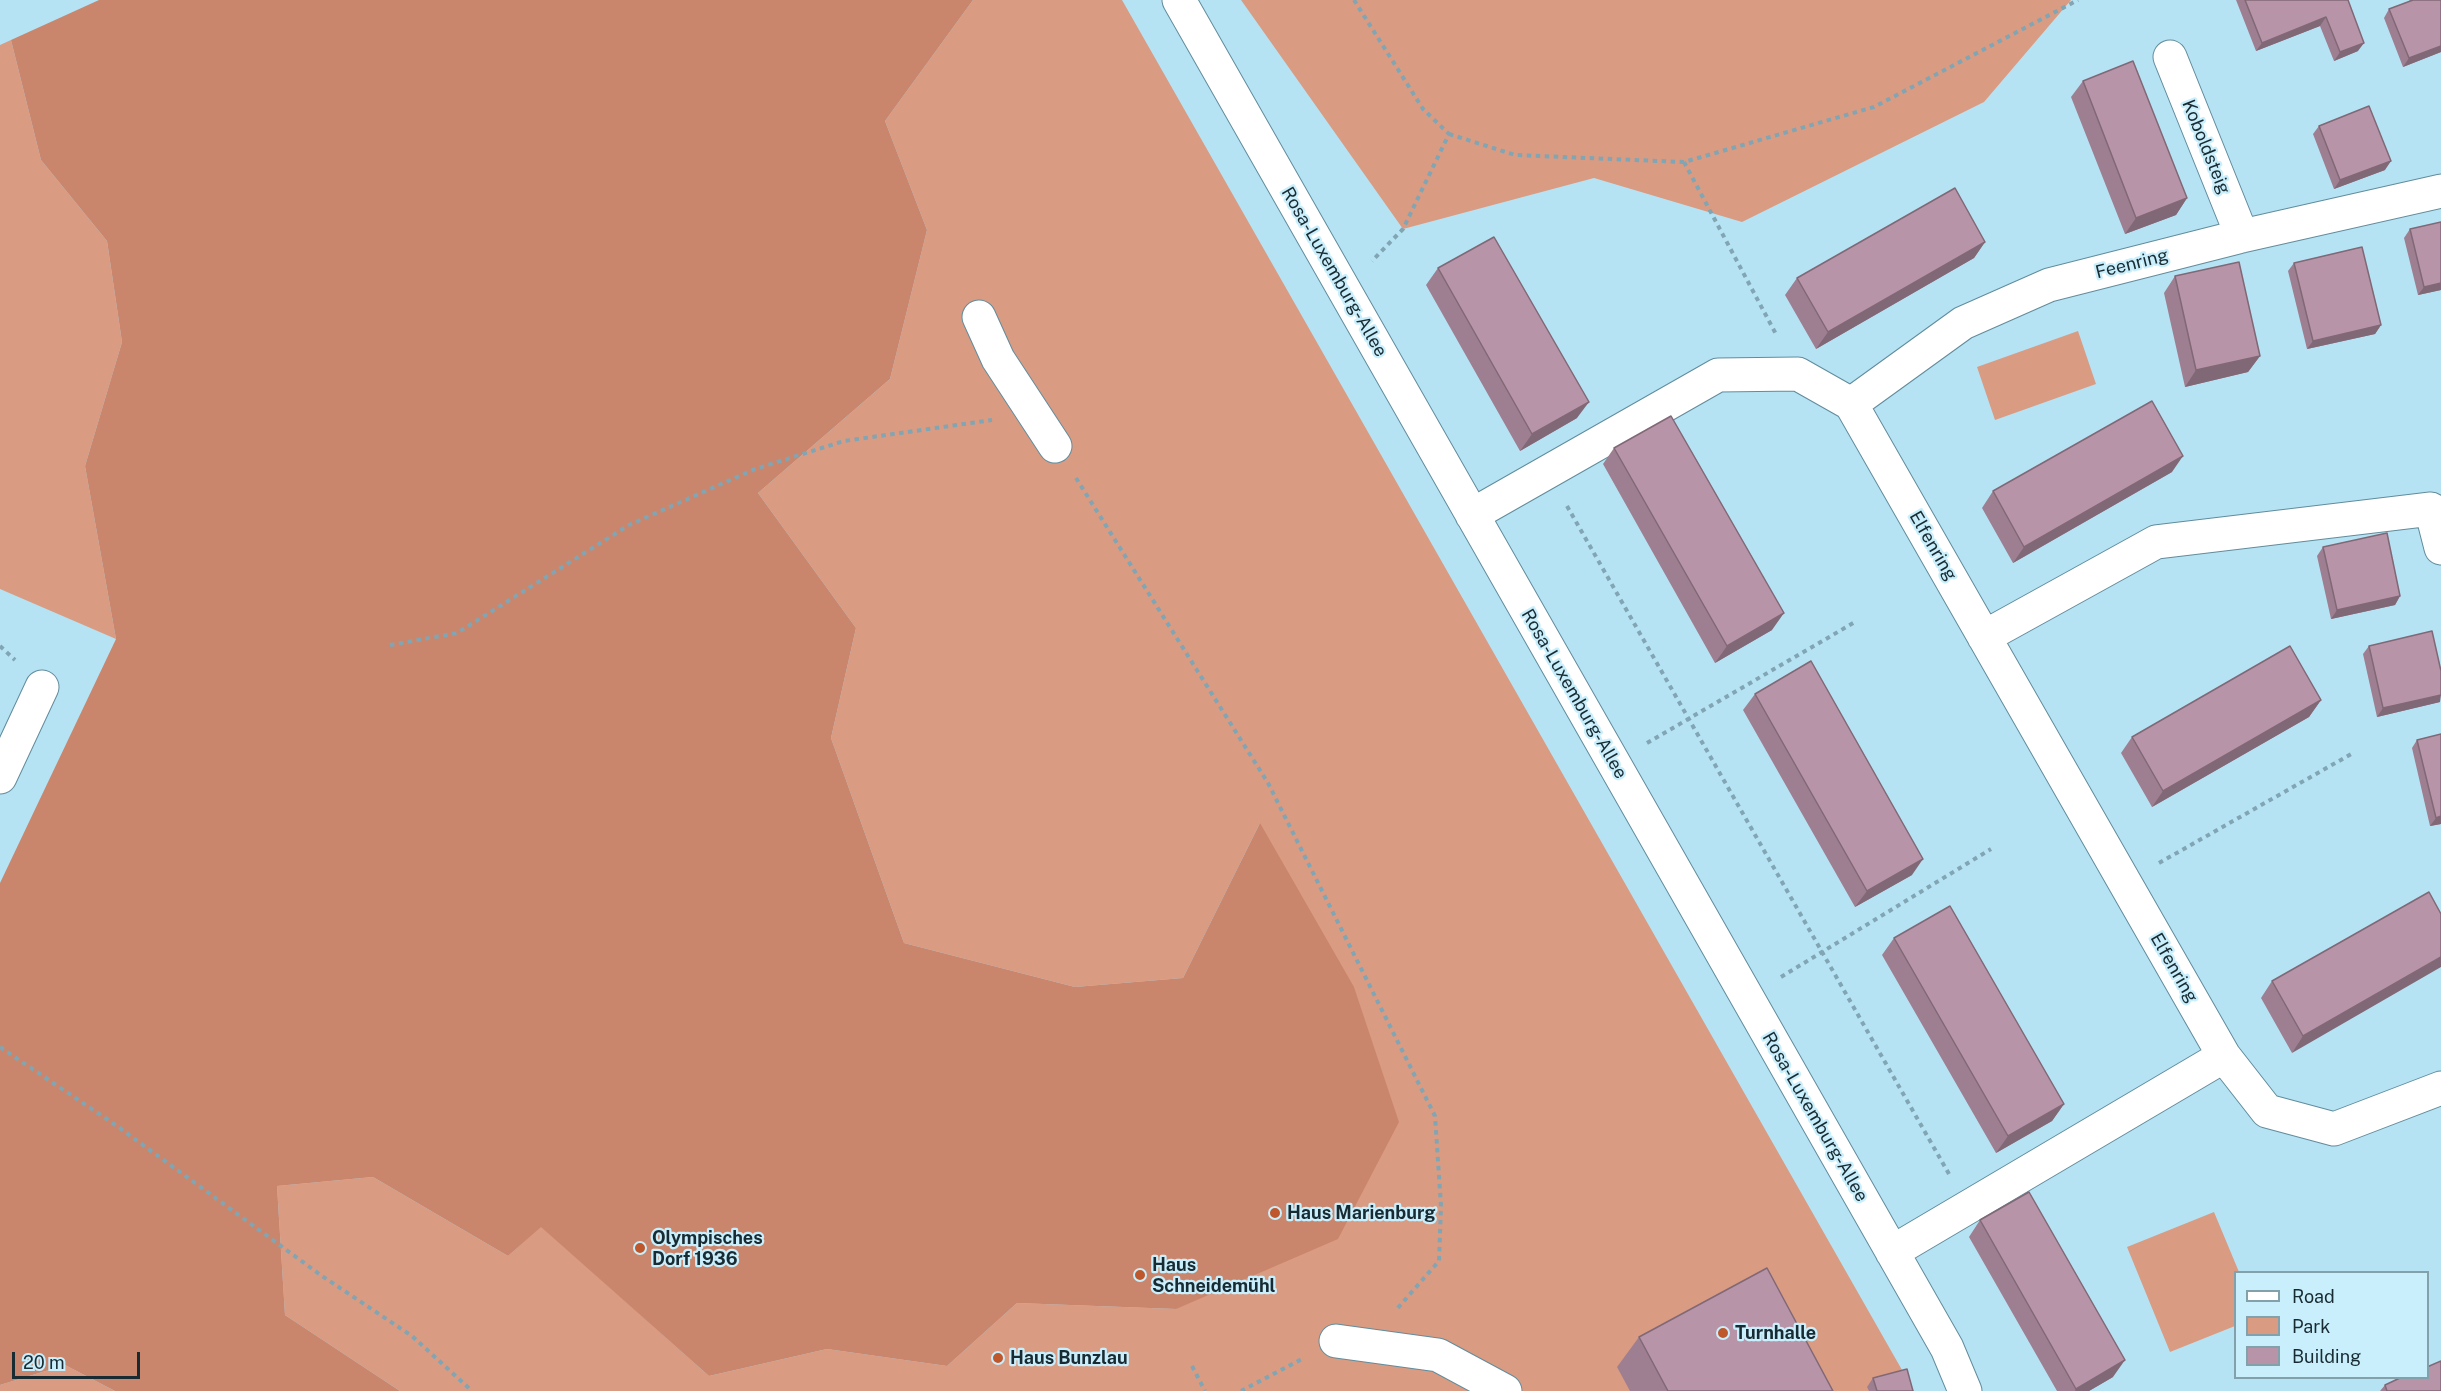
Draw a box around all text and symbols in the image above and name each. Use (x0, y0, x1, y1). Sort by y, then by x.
street label: Koboldsteig (2177, 97, 2235, 197)
street label: Rosa-Luxemburg-Allee (1277, 183, 1391, 361)
street label: Feenring (2093, 245, 2171, 283)
street label: Elfenring (1904, 507, 1962, 585)
street label: Rosa-Luxemburg-Allee (1517, 605, 1631, 783)
street label: Elfenring (2145, 929, 2203, 1007)
street label: Rosa-Luxemburg-Allee (1758, 1028, 1872, 1206)
place label: Haus Marienburg (1287, 1202, 1435, 1224)
marker: Haus Marienburg (1268, 1206, 1282, 1220)
place label: Olympisches Dorf 1936 (652, 1227, 763, 1270)
marker: Olympisches Dorf 1936 (633, 1241, 647, 1255)
place label: Haus Schneidemühl (1152, 1254, 1275, 1296)
marker: Haus Schneidemühl (1133, 1268, 1147, 1282)
legend (2234, 1271, 2429, 1379)
text: Road (2292, 1286, 2335, 1307)
text: Park (2292, 1316, 2330, 1337)
place label: Turnhalle (1735, 1322, 1816, 1344)
marker: Turnhalle (1716, 1326, 1730, 1340)
scale bar (15, 1340, 142, 1378)
text: Building (2292, 1346, 2361, 1367)
place label: Haus Bunzlau (1010, 1347, 1128, 1369)
marker: Haus Bunzlau (991, 1351, 1005, 1365)
text: 20 m (23, 1352, 65, 1373)

